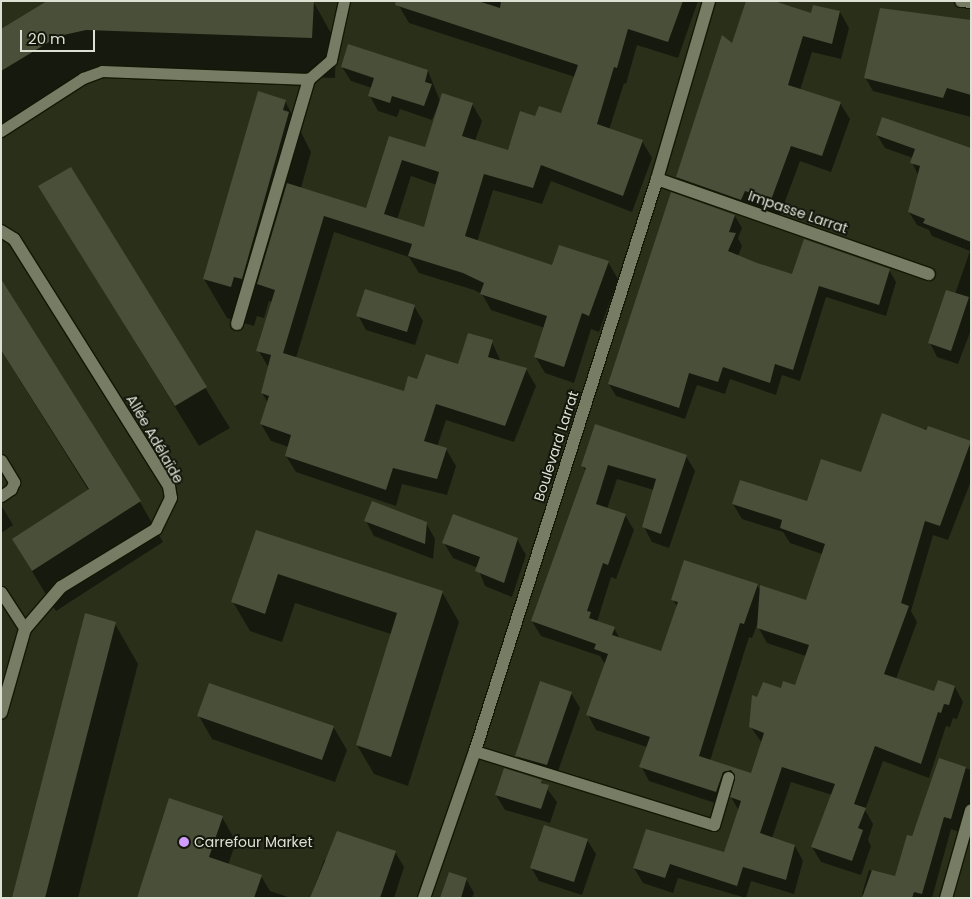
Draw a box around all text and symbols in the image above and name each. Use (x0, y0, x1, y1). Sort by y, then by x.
scale bar (22, 20, 98, 52)
text: 20 m (28, 28, 66, 49)
street label: Impasse Larrat (746, 187, 850, 237)
street label: Boulevard Larrat (530, 389, 582, 503)
street label: Allée Adélaïde (123, 392, 187, 486)
place label: Carrefour Market (194, 834, 313, 850)
marker: Carrefour Market (178, 836, 190, 848)

